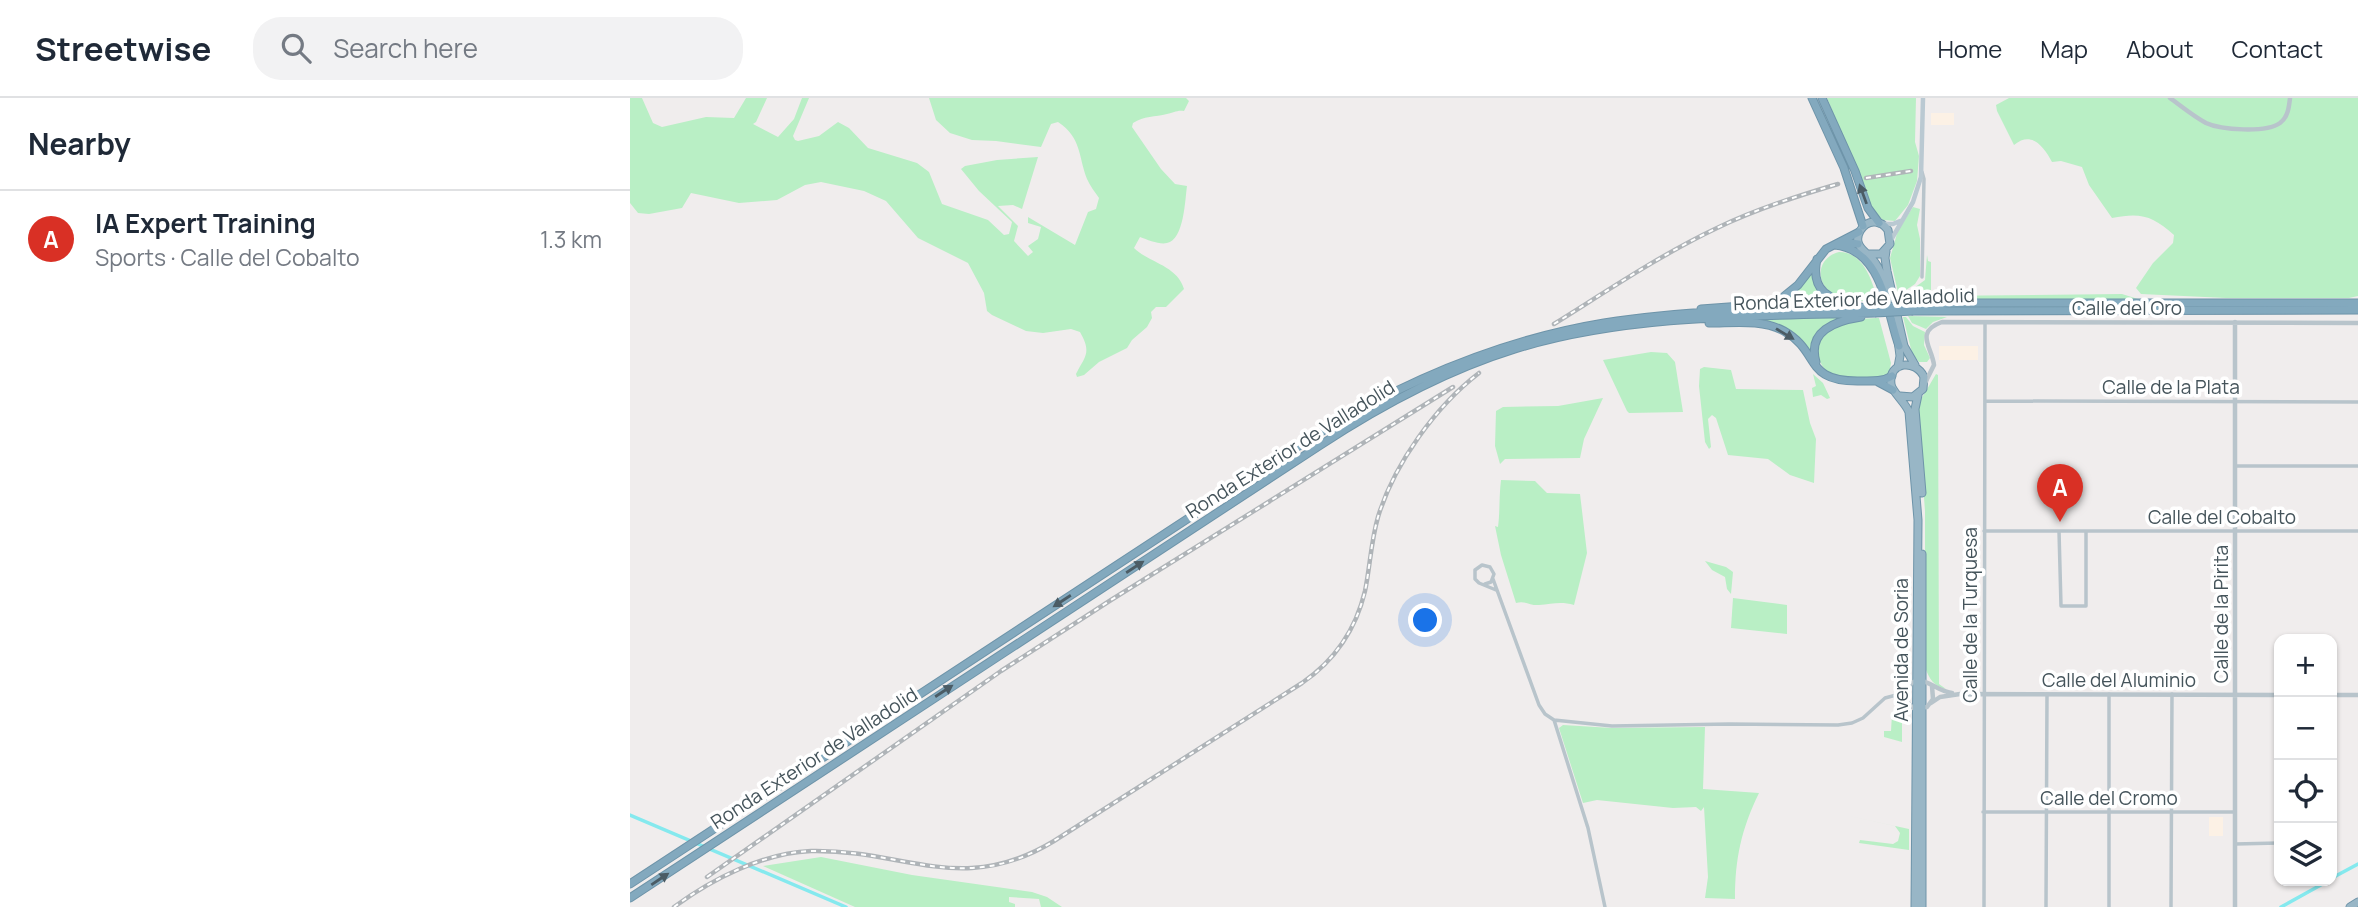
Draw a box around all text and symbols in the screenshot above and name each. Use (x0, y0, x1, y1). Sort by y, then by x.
search box (253, 17, 743, 80)
text: Streetwise (35, 26, 211, 71)
icon: search (277, 29, 315, 67)
text: Search here (333, 30, 478, 66)
text: Home (1937, 32, 2002, 65)
text: Map (2040, 32, 2088, 65)
text: About (2126, 32, 2194, 65)
text: Contact (2232, 32, 2323, 65)
text: Nearby (28, 123, 131, 164)
one-way arrow (1857, 183, 1868, 204)
text: IA Expert Training (95, 205, 316, 241)
text: A (43, 223, 59, 255)
text: 1.3 km (540, 223, 602, 255)
text: Sports · Calle del Cobalto (95, 241, 360, 273)
street label: Ronda Exterior de Valladolid (1733, 282, 1975, 316)
street label: Calle del Oro (2072, 295, 2182, 321)
one-way arrow (1775, 327, 1795, 340)
street label: Ronda Exterior de Valladolid (1181, 374, 1399, 524)
street label: Calle de la Plata (2102, 374, 2240, 400)
pin: A (2037, 464, 2083, 522)
street label: Calle del Cobalto (2148, 504, 2296, 530)
street label: Calle de la Turquesa (1957, 527, 1983, 703)
street label: Calle de la Pirita (2208, 545, 2234, 683)
one-way arrow (1125, 560, 1144, 573)
street label: Avenida de Soria (1888, 578, 1914, 722)
one-way arrow (1053, 594, 1071, 608)
your location (1408, 603, 1442, 637)
map controls (2274, 634, 2337, 886)
button: + (2274, 634, 2337, 697)
street label: Calle del Aluminio (2042, 667, 2196, 693)
street label: Ronda Exterior de Valladolid (706, 681, 922, 835)
one-way arrow (935, 685, 954, 698)
button: − (2274, 697, 2337, 760)
button: locate (2274, 760, 2337, 823)
street label: Calle del Cromo (2040, 785, 2178, 811)
button: layers (2274, 823, 2337, 886)
one-way arrow (650, 872, 669, 885)

